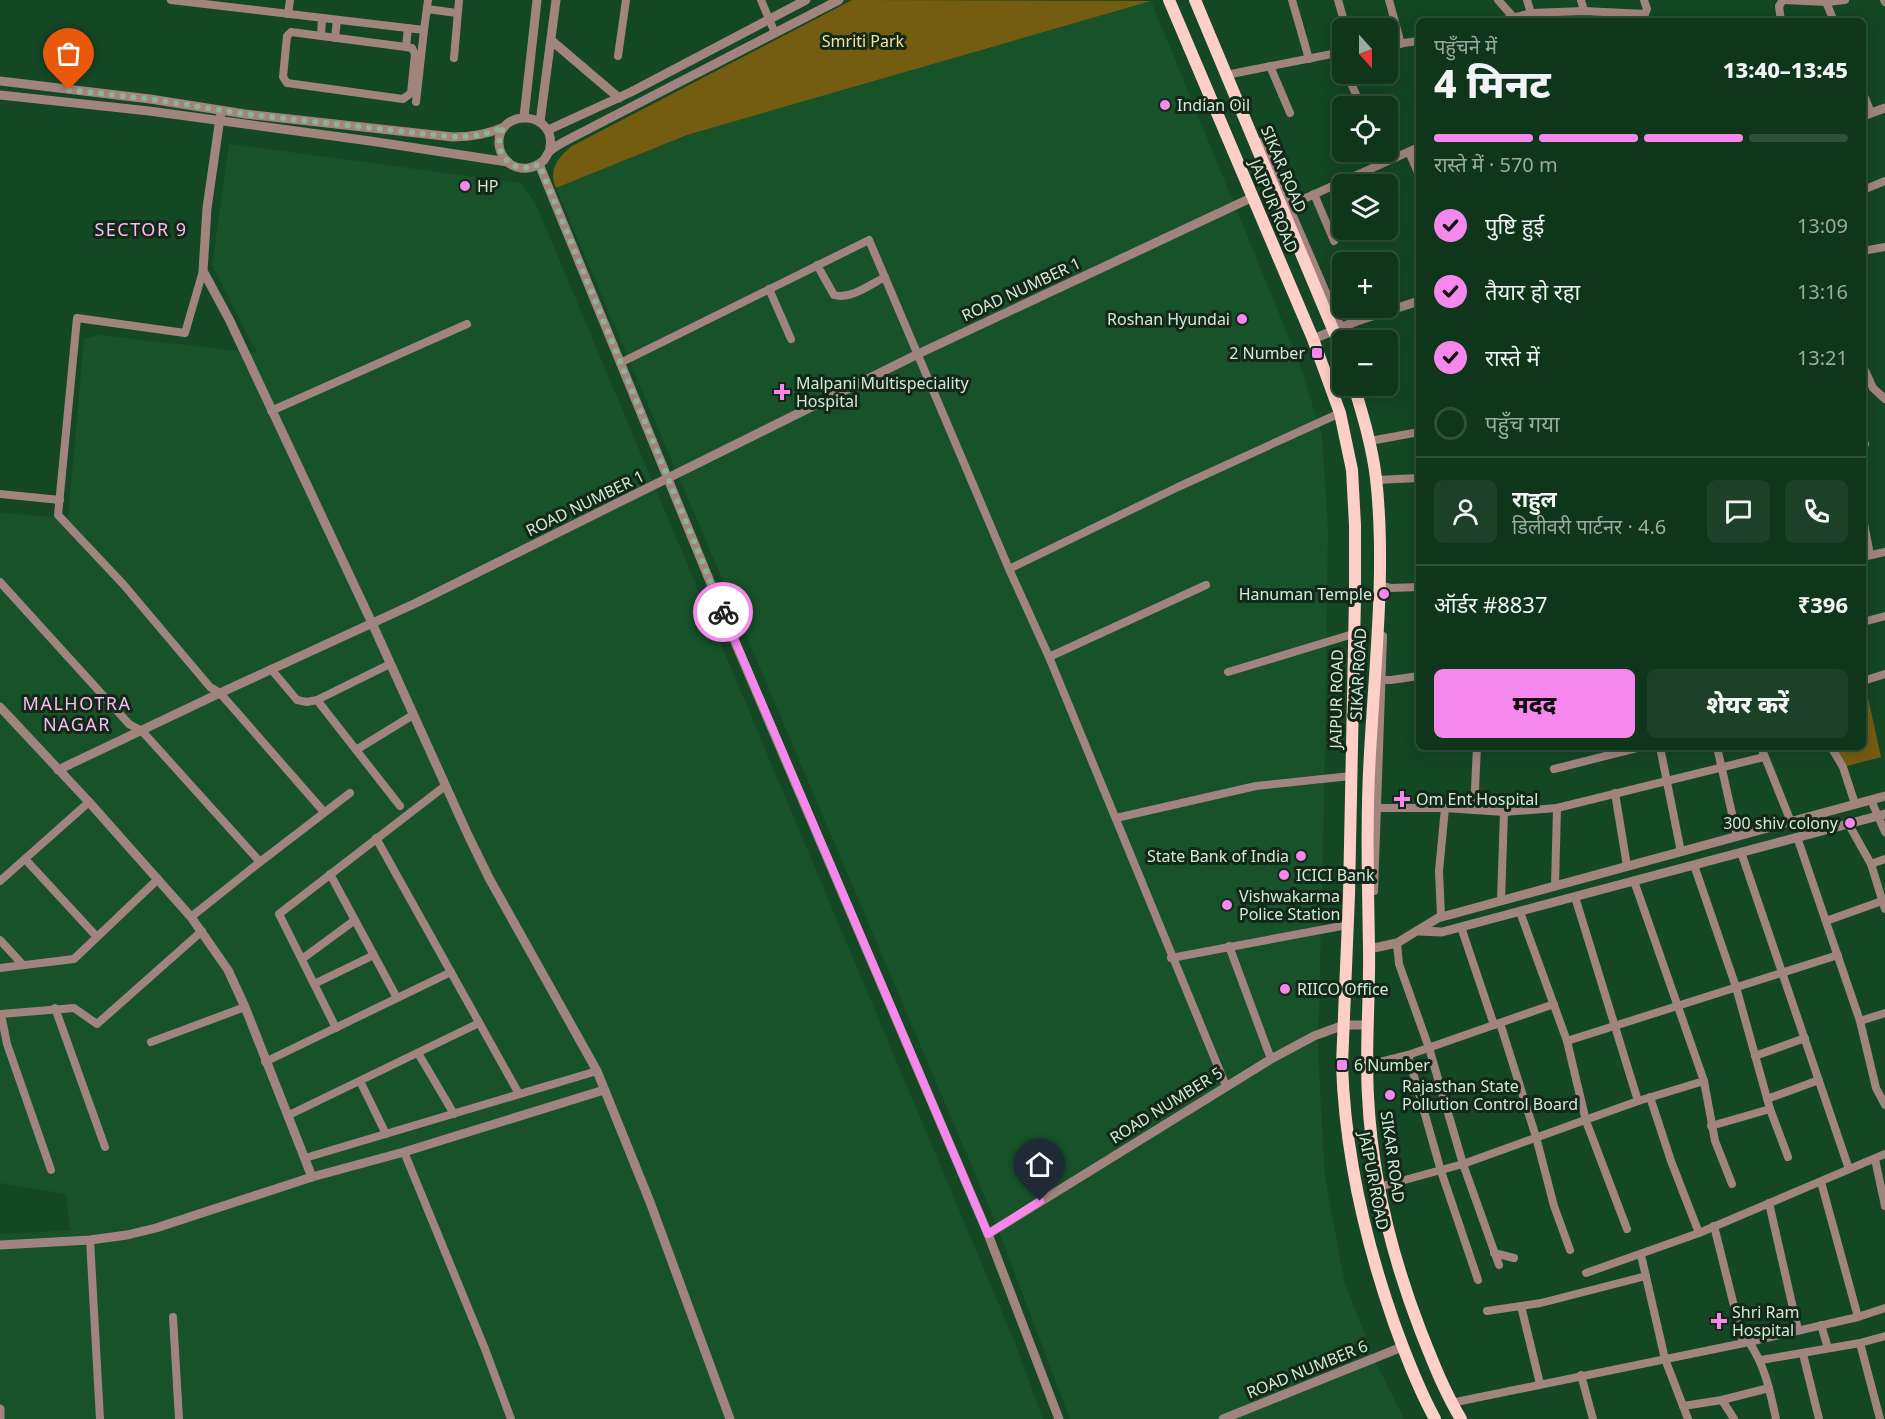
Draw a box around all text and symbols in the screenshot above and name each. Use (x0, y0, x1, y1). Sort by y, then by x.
north arrow (1332, 18, 1398, 84)
map controls (1332, 18, 1398, 396)
pin (43, 28, 94, 90)
park label: Smriti Park (822, 30, 905, 52)
text: पहुँचने में (1434, 33, 1497, 60)
icon: bag (52, 37, 85, 70)
text: 13:40–13:45 (1723, 54, 1848, 84)
text: 4 मिनट (1434, 56, 1551, 109)
place label: Indian Oil (1177, 94, 1250, 116)
button: locate (1332, 96, 1398, 162)
marker: Indian Oil (1158, 98, 1172, 112)
street label: SIKAR ROAD (1256, 122, 1312, 216)
text: रास्ते में · 570 m (1434, 151, 1558, 178)
street label: JAIPUR ROAD (1244, 154, 1304, 256)
button: layers (1332, 174, 1398, 240)
place label: HP (477, 175, 499, 197)
marker: HP (458, 179, 472, 193)
icon: check (1434, 209, 1467, 242)
text: पुष्टि हुई (1485, 210, 1544, 240)
text: 13:09 (1797, 212, 1848, 239)
district label: SECTOR 9 (94, 217, 188, 241)
street label: ROAD NUMBER 1 (958, 252, 1084, 326)
button: + (1332, 252, 1398, 318)
icon: check (1434, 275, 1467, 308)
text: तैयार हो रहा (1485, 276, 1580, 306)
text: 13:16 (1797, 278, 1848, 305)
place label: Roshan Hyundai (1107, 308, 1230, 330)
marker: Roshan Hyundai (1235, 312, 1249, 326)
button: − (1332, 330, 1398, 396)
icon: check (1434, 341, 1467, 374)
place label: 2 Number (1229, 342, 1305, 364)
text: रास्ते में (1485, 342, 1540, 372)
text: 13:21 (1797, 344, 1848, 371)
marker: 2 Number (1310, 346, 1324, 360)
place label: Malpani Multispeciality Hospital (796, 372, 969, 412)
marker: Malpani Multispeciality Hospital (773, 383, 791, 401)
text: पहुँच गया (1485, 408, 1560, 438)
street label: ROAD NUMBER 1 (522, 465, 648, 541)
button: person (1434, 480, 1497, 543)
button: chat (1707, 480, 1770, 543)
button: phone (1785, 480, 1848, 543)
text: राहुल (1512, 483, 1557, 513)
text: डिलीवरी पार्टनर · 4.6 (1512, 513, 1666, 540)
courier (693, 582, 753, 642)
place label: Hanuman Temple (1239, 583, 1372, 605)
marker: Hanuman Temple (1377, 587, 1391, 601)
text: ऑर्डर #8837 (1434, 589, 1548, 619)
text: ₹396 (1798, 589, 1848, 619)
icon: bike (707, 596, 740, 629)
street label: SIKAR ROAD (1345, 627, 1371, 721)
street label: JAIPUR ROAD (1324, 649, 1348, 751)
button: मदद (1434, 669, 1635, 738)
button: शेयर करें (1647, 669, 1848, 738)
district label: MALHOTRA NAGAR (23, 691, 131, 736)
place label: Om Ent Hospital (1416, 788, 1538, 810)
marker: Om Ent Hospital (1393, 790, 1411, 808)
place label: 300 shiv colony (1723, 812, 1839, 834)
marker: 300 shiv colony (1843, 816, 1857, 830)
place label: State Bank of India (1147, 845, 1289, 867)
marker: State Bank of India (1294, 849, 1308, 863)
place label: ICICI Bank (1296, 864, 1375, 886)
marker: ICICI Bank (1277, 868, 1291, 882)
place label: Vishwakarma Police Station (1239, 885, 1341, 925)
marker: Vishwakarma Police Station (1220, 898, 1234, 912)
place label: RIICO Office (1297, 978, 1389, 1000)
marker: RIICO Office (1278, 982, 1292, 996)
place label: 6 Number (1354, 1054, 1430, 1076)
marker: 6 Number (1335, 1058, 1349, 1072)
street label: ROAD NUMBER 5 (1105, 1061, 1227, 1149)
place label: Rajasthan State Pollution Control Board (1402, 1075, 1578, 1115)
marker: Rajasthan State Pollution Control Board (1383, 1088, 1397, 1102)
street label: SIKAR ROAD (1376, 1110, 1410, 1204)
street label: JAIPUR ROAD (1353, 1128, 1394, 1232)
pin (1014, 1139, 1065, 1201)
icon: home (1023, 1148, 1056, 1181)
place label: Shri Ram Hospital (1732, 1301, 1799, 1341)
marker: Shri Ram Hospital (1710, 1312, 1728, 1330)
street label: ROAD NUMBER 6 (1243, 1335, 1371, 1403)

